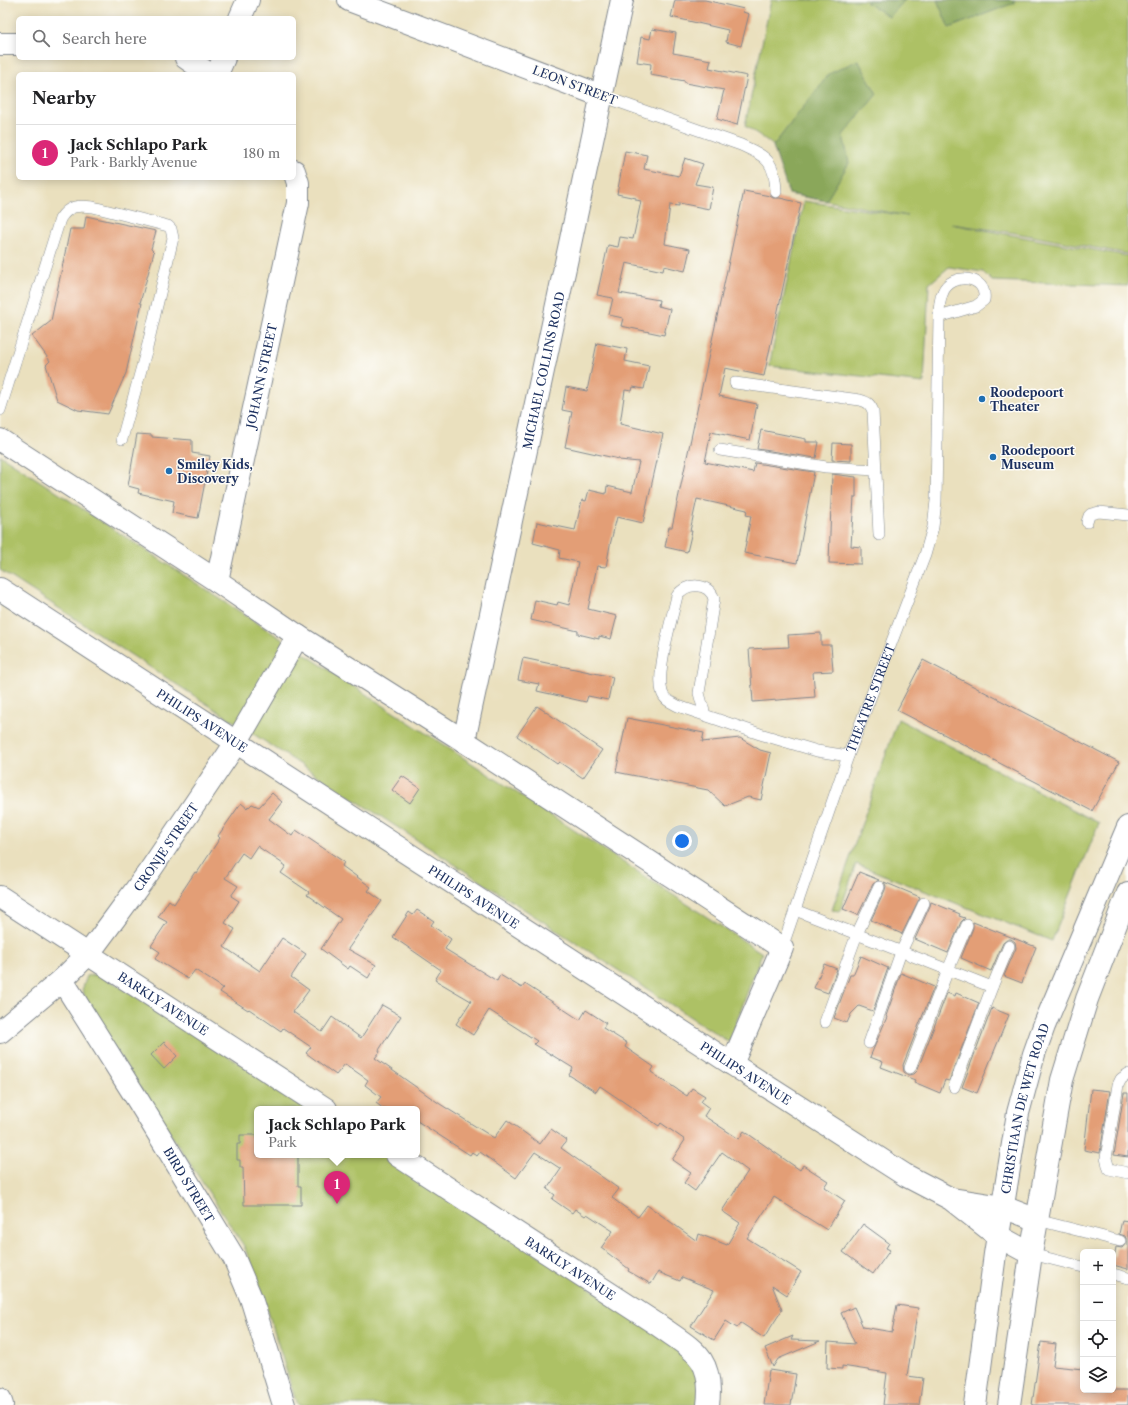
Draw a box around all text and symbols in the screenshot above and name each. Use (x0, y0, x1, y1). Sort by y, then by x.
search box (16, 16, 296, 60)
icon: search (30, 27, 52, 49)
text: Search here (62, 29, 147, 48)
street label: LEON STREET (530, 62, 620, 108)
text: Nearby (32, 88, 96, 108)
text: Jack Schlapo Park (70, 135, 207, 154)
text: 1 (42, 145, 48, 161)
text: 180 m (243, 145, 280, 161)
text: Park · Barkly Avenue (70, 154, 197, 170)
street label: MICHAEL COLLINS ROAD (519, 290, 567, 450)
street label: JOHANN STREET (242, 322, 280, 431)
place label: Roodepoort Theater (990, 385, 1064, 414)
marker: Roodepoort Theater (977, 394, 987, 404)
place label: Roodepoort Museum (1001, 443, 1075, 472)
marker: Roodepoort Museum (988, 452, 998, 462)
place label: Smiley Kids, Discovery (177, 457, 253, 486)
marker: Smiley Kids, Discovery (164, 466, 174, 476)
street label: THEATRE STREET (843, 642, 898, 755)
street label: PHILIPS AVENUE (154, 685, 250, 755)
street label: CRONJE STREET (130, 800, 201, 894)
your location (672, 831, 692, 851)
street label: PHILIPS AVENUE (426, 862, 522, 931)
street label: BARKLY AVENUE (115, 968, 212, 1038)
street label: CHRISTIAAN DE WET ROAD (997, 1021, 1052, 1195)
street label: PHILIPS AVENUE (698, 1038, 794, 1108)
popup (254, 1106, 420, 1158)
text: Jack Schlapo Park (268, 1115, 406, 1134)
text: Park (268, 1134, 297, 1150)
street label: BIRD STREET (161, 1144, 218, 1225)
pin: 1 (324, 1171, 350, 1204)
street label: BARKLY AVENUE (522, 1233, 619, 1303)
map controls (1080, 1249, 1116, 1393)
button: + (1080, 1249, 1116, 1285)
button: − (1080, 1285, 1116, 1321)
button: locate (1080, 1321, 1116, 1357)
button: layers (1080, 1357, 1116, 1393)

